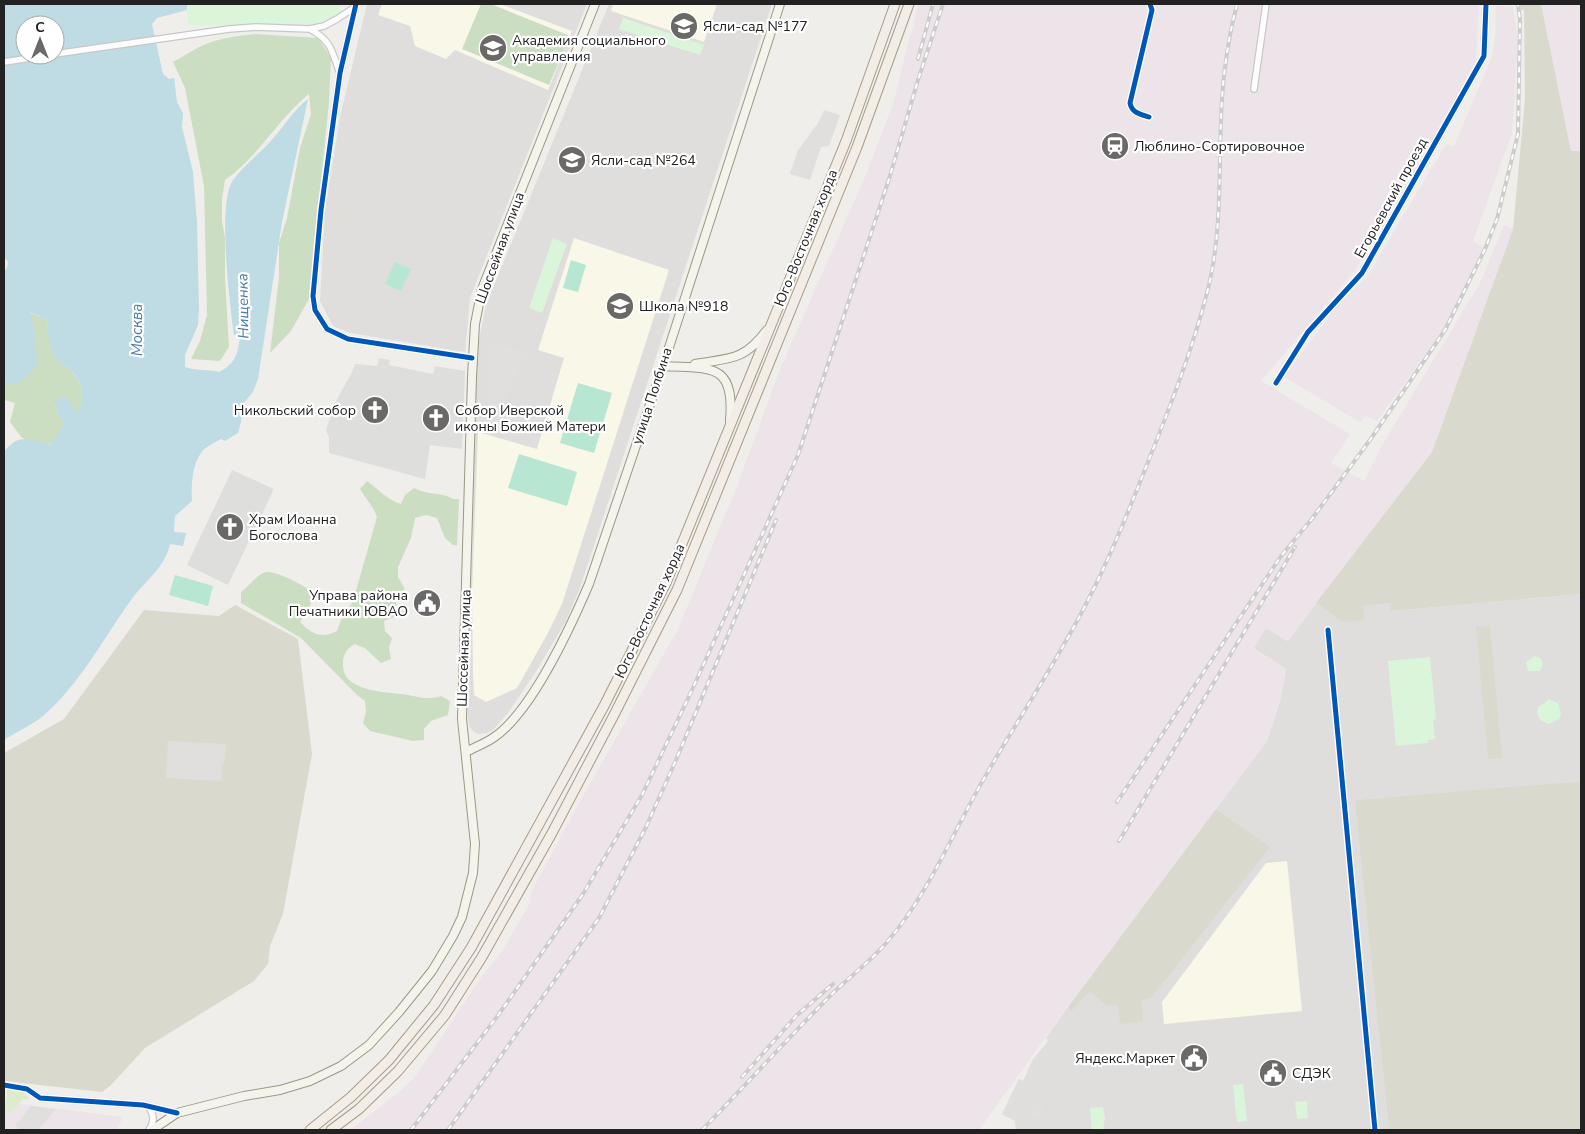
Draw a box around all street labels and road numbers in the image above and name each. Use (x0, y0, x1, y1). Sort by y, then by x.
street label: Егорьевский проезд (1350, 135, 1432, 261)
street label: Юго-Восточная хорда (770, 167, 842, 309)
street label: Шоссейная улица (471, 189, 529, 307)
street label: улица Полбина (627, 345, 677, 447)
street label: Юго-Восточная хорда (610, 541, 690, 681)
street label: Шоссейная улица (452, 589, 476, 707)

